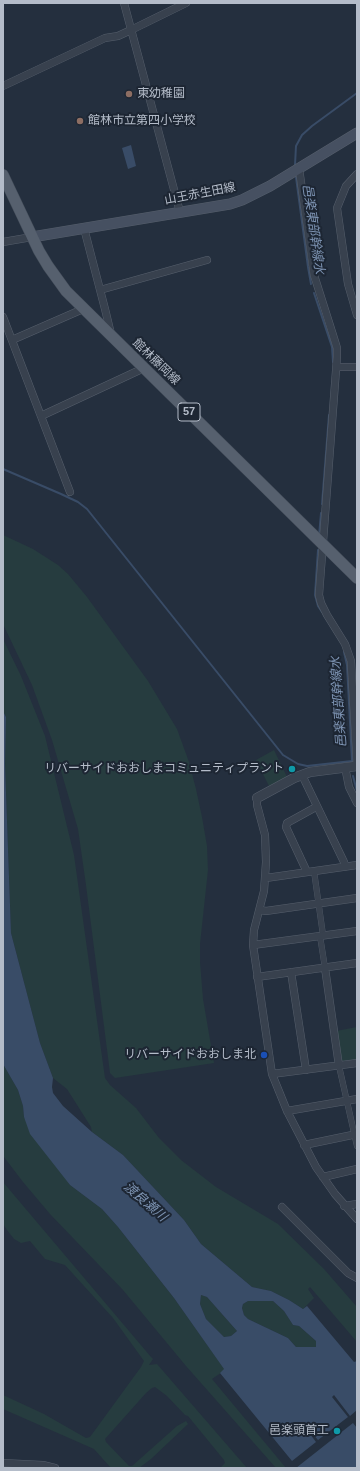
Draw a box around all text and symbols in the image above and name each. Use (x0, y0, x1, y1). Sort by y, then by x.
place label: 東幼稚園 (137, 87, 185, 101)
marker: 東幼稚園 (124, 89, 134, 99)
place label: 館林市立第四小学校 (88, 114, 196, 128)
marker: 館林市立第四小学校 (75, 116, 85, 126)
street label: 山王赤生田線 (163, 180, 237, 208)
water label: 邑楽東部幹線水 (299, 183, 327, 275)
street label: 館林藤岡線 (129, 336, 183, 388)
road number: 57 (178, 403, 200, 421)
water label: 邑楽東部幹線水 (328, 656, 350, 748)
place label: リバーサイドおおしまコミュニティプラント (44, 762, 284, 776)
marker: リバーサイドおおしまコミュニティプラント (287, 764, 297, 774)
place label: リバーサイドおおしま北 (124, 1048, 256, 1062)
marker: リバーサイドおおしま北 (259, 1050, 269, 1060)
water label: 渡良瀬川 (120, 1179, 170, 1225)
place label: 邑楽頭首工 (269, 1424, 329, 1438)
marker: 邑楽頭首工 (332, 1426, 342, 1436)

